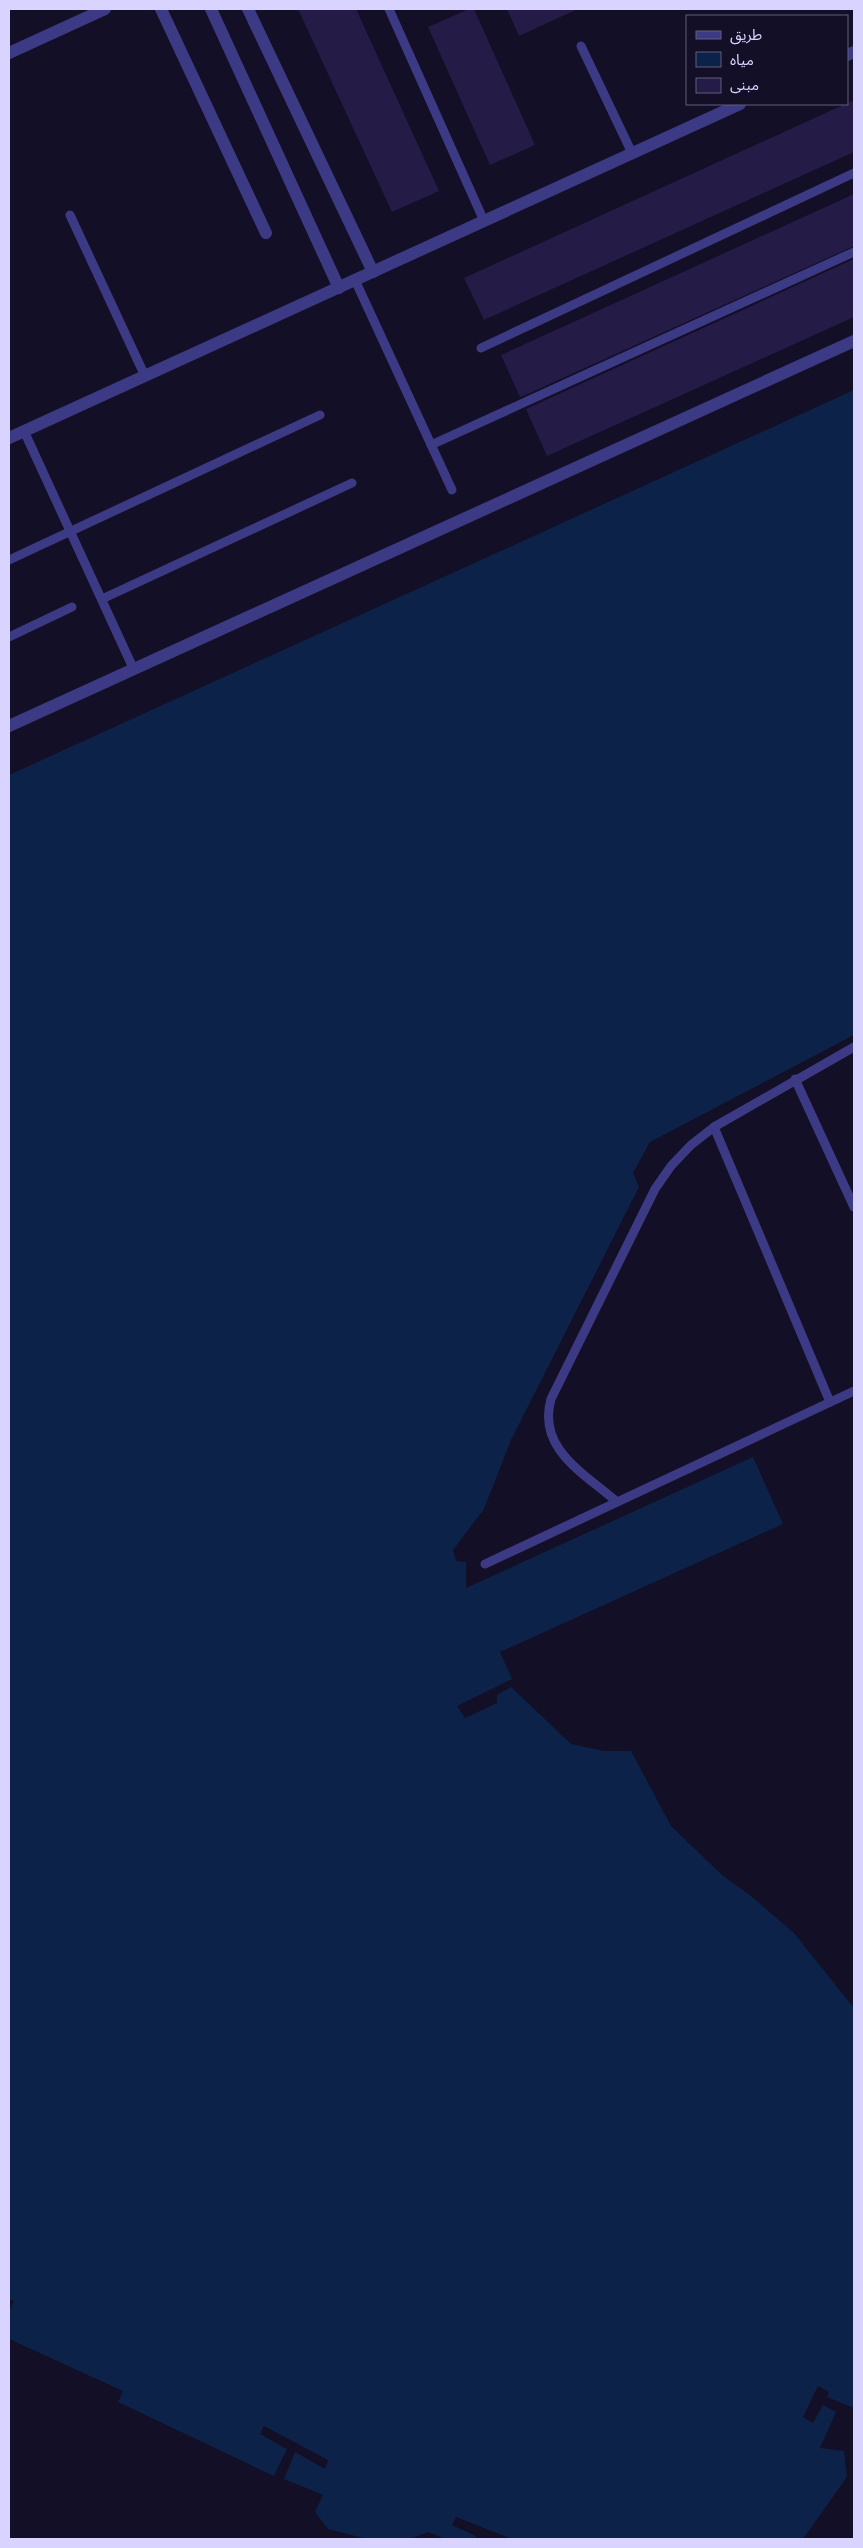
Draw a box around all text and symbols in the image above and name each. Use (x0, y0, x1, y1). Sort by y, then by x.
legend (686, 15, 848, 105)
text: طريق (730, 25, 762, 45)
text: مياه (730, 50, 754, 68)
text: مبنى (730, 75, 759, 94)

